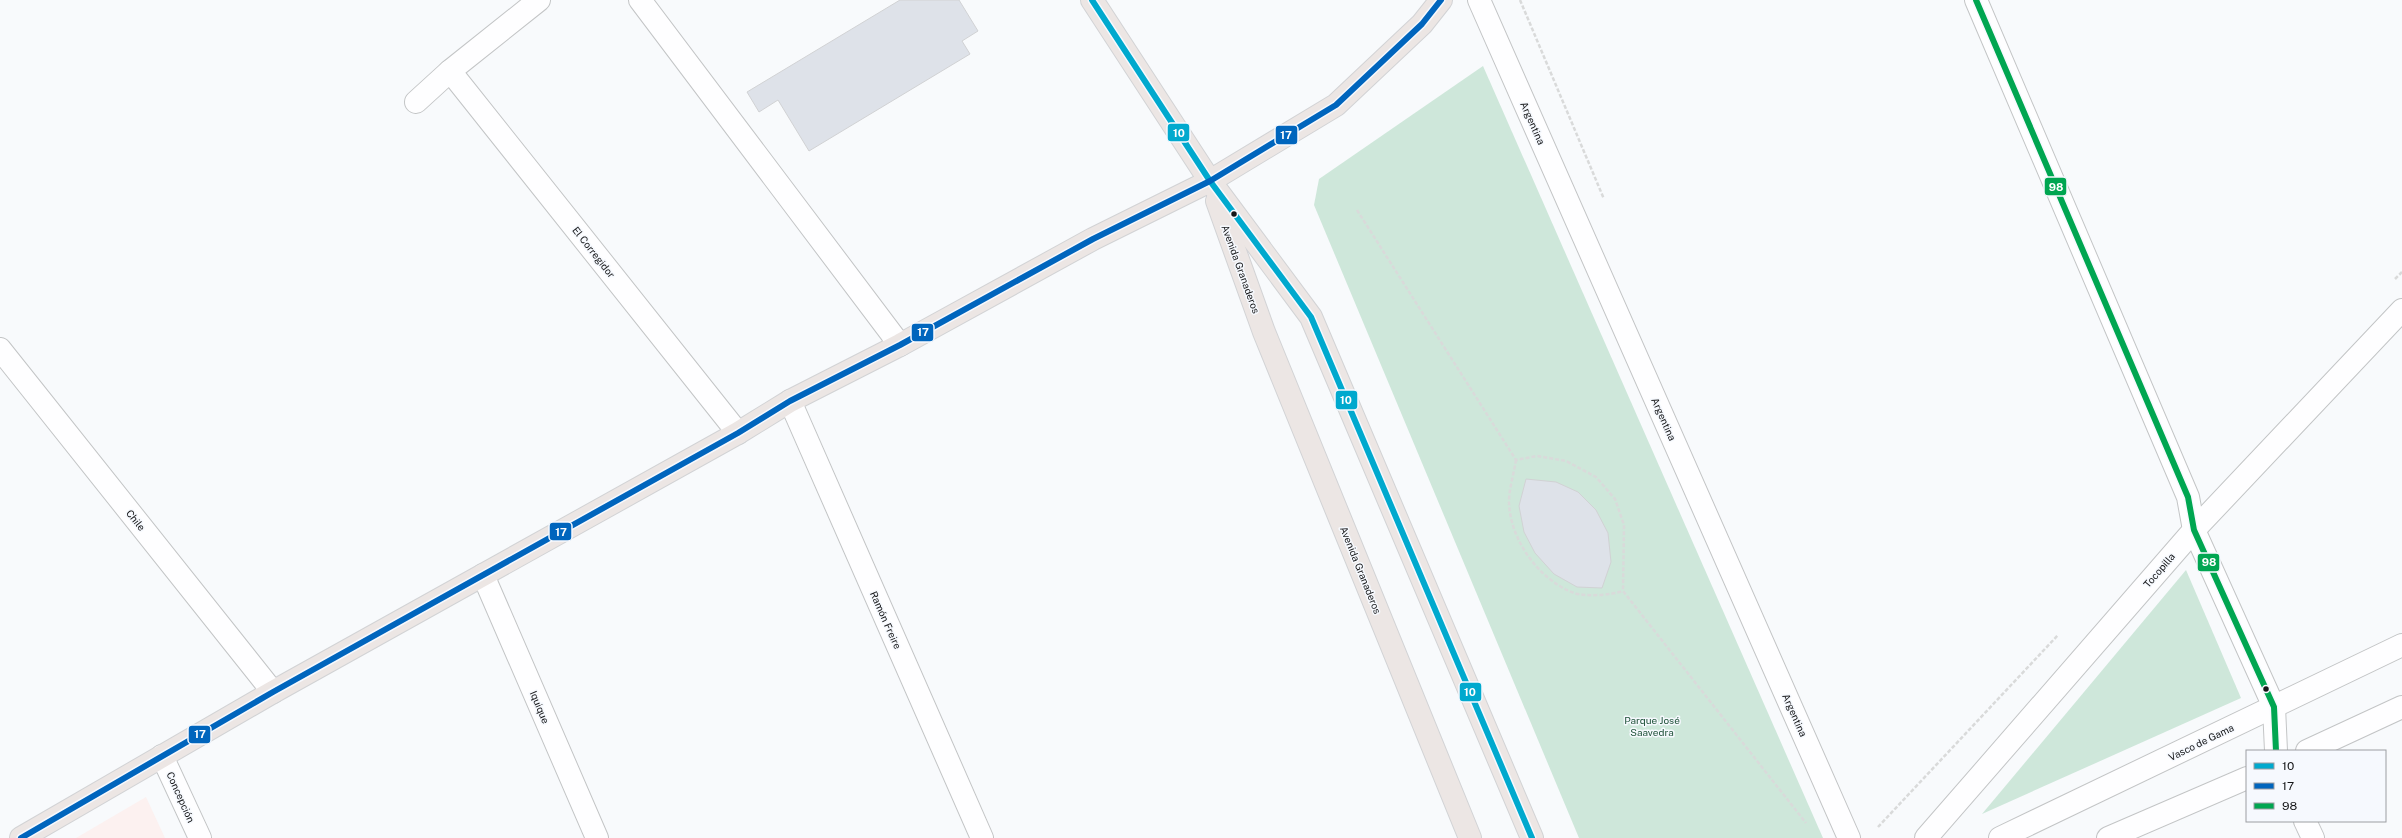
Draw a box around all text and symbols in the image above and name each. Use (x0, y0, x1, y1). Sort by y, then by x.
street label: Argentina (1518, 100, 1548, 146)
line badge: 10 (1167, 123, 1190, 142)
line badge: 17 (1275, 125, 1298, 145)
text: 10 (1173, 127, 1185, 139)
text: 17 (1280, 129, 1292, 141)
line badge: 98 (2044, 177, 2067, 196)
text: 98 (2049, 181, 2063, 193)
unlabelled marker (1229, 209, 1239, 219)
street label: Avenida Granaderos (1219, 223, 1263, 315)
street label: El Corregidor (570, 224, 618, 280)
line badge: 17 (911, 323, 934, 342)
text: 17 (917, 326, 929, 338)
line badge: 10 (1335, 390, 1358, 410)
text: 10 (1340, 394, 1352, 406)
street label: Argentina (1649, 396, 1679, 442)
street label: Chile (124, 507, 148, 533)
line badge: 17 (549, 522, 572, 541)
street label: Avenida Granaderos (1338, 525, 1384, 615)
text: 17 (555, 526, 567, 538)
street label: Tocopilla (2141, 550, 2177, 590)
line badge: 98 (2197, 553, 2220, 572)
text: 98 (2202, 556, 2216, 568)
street label: Ramón Freire (868, 589, 904, 651)
line badge: 10 (1459, 682, 1482, 702)
unlabelled marker (2261, 684, 2271, 694)
text: 10 (1464, 686, 1476, 698)
street label: Iquique (528, 689, 552, 726)
street label: Argentina (1780, 692, 1810, 738)
park label: Parque José Saavedra (1624, 714, 1680, 738)
street label: Vasco de Gama (2166, 721, 2236, 763)
line badge: 17 (188, 725, 211, 744)
text: 17 (194, 728, 206, 740)
legend (2246, 750, 2386, 822)
text: 10 (2282, 759, 2294, 773)
street label: Concepción (164, 770, 198, 825)
text: 17 (2282, 779, 2294, 793)
text: 98 (2282, 799, 2297, 813)

